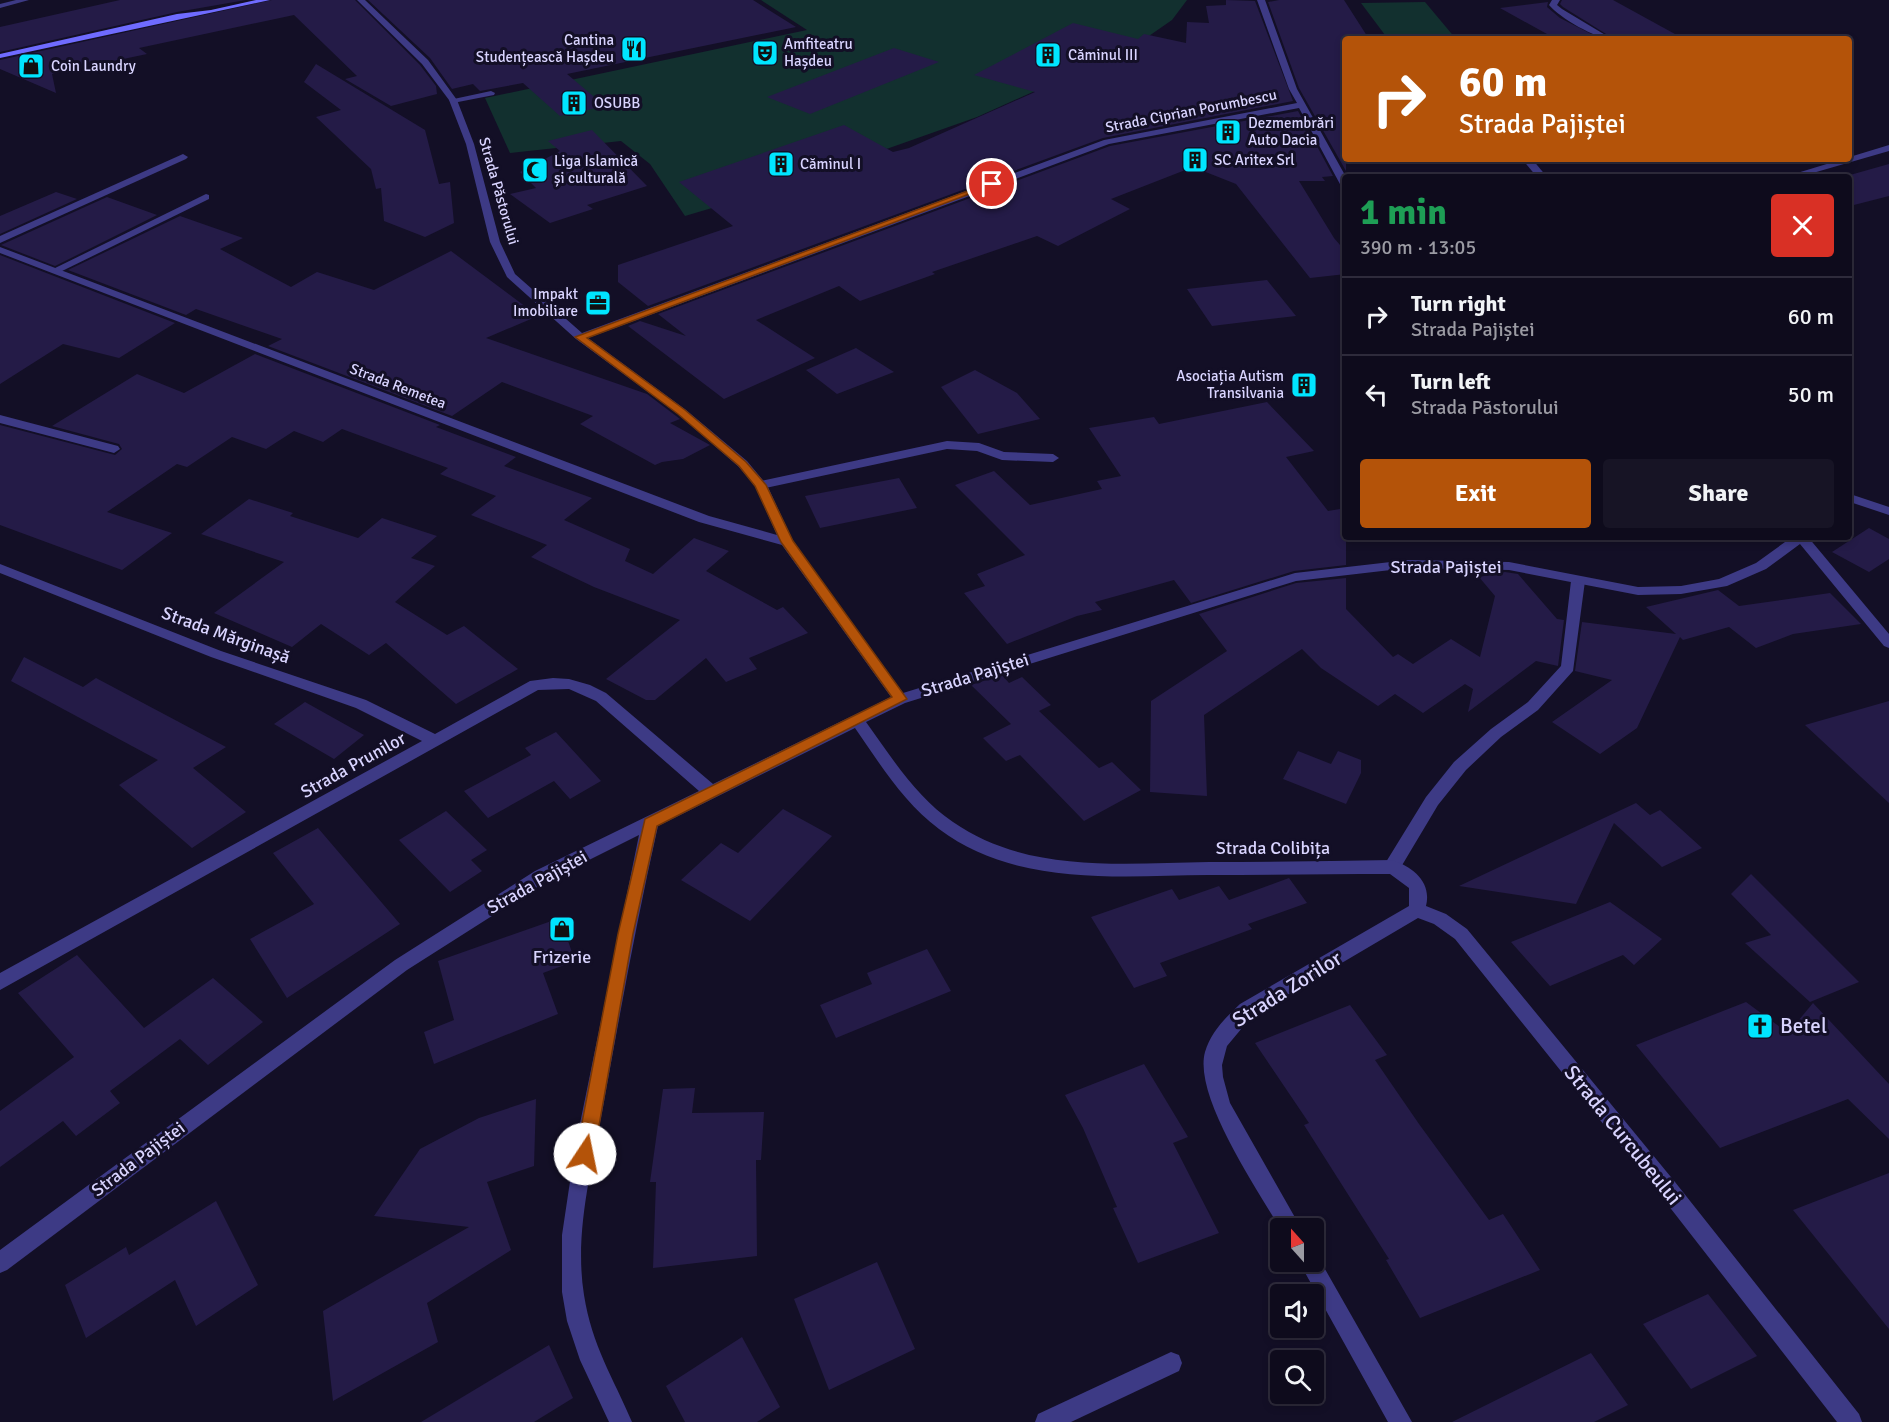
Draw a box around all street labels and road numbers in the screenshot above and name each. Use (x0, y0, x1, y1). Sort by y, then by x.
street label: Strada Ciprian Porumbescu (1104, 86, 1278, 136)
street label: Strada Păstorului (475, 135, 523, 247)
street label: Strada Remetea (347, 359, 449, 413)
street label: Strada Pajiștei (1390, 556, 1502, 578)
street label: Strada Mărginașă (159, 602, 293, 668)
street label: Strada Pajiștei (919, 648, 1031, 702)
street label: Strada Prunilor (297, 727, 410, 803)
street label: Strada Colibița (1216, 837, 1330, 859)
street label: Strada Pajiștei (483, 845, 591, 919)
street label: Strada Zorilor (1227, 945, 1347, 1033)
street label: Strada Curcubeului (1559, 1060, 1687, 1210)
street label: Strada Pajiștei (87, 1117, 189, 1201)

